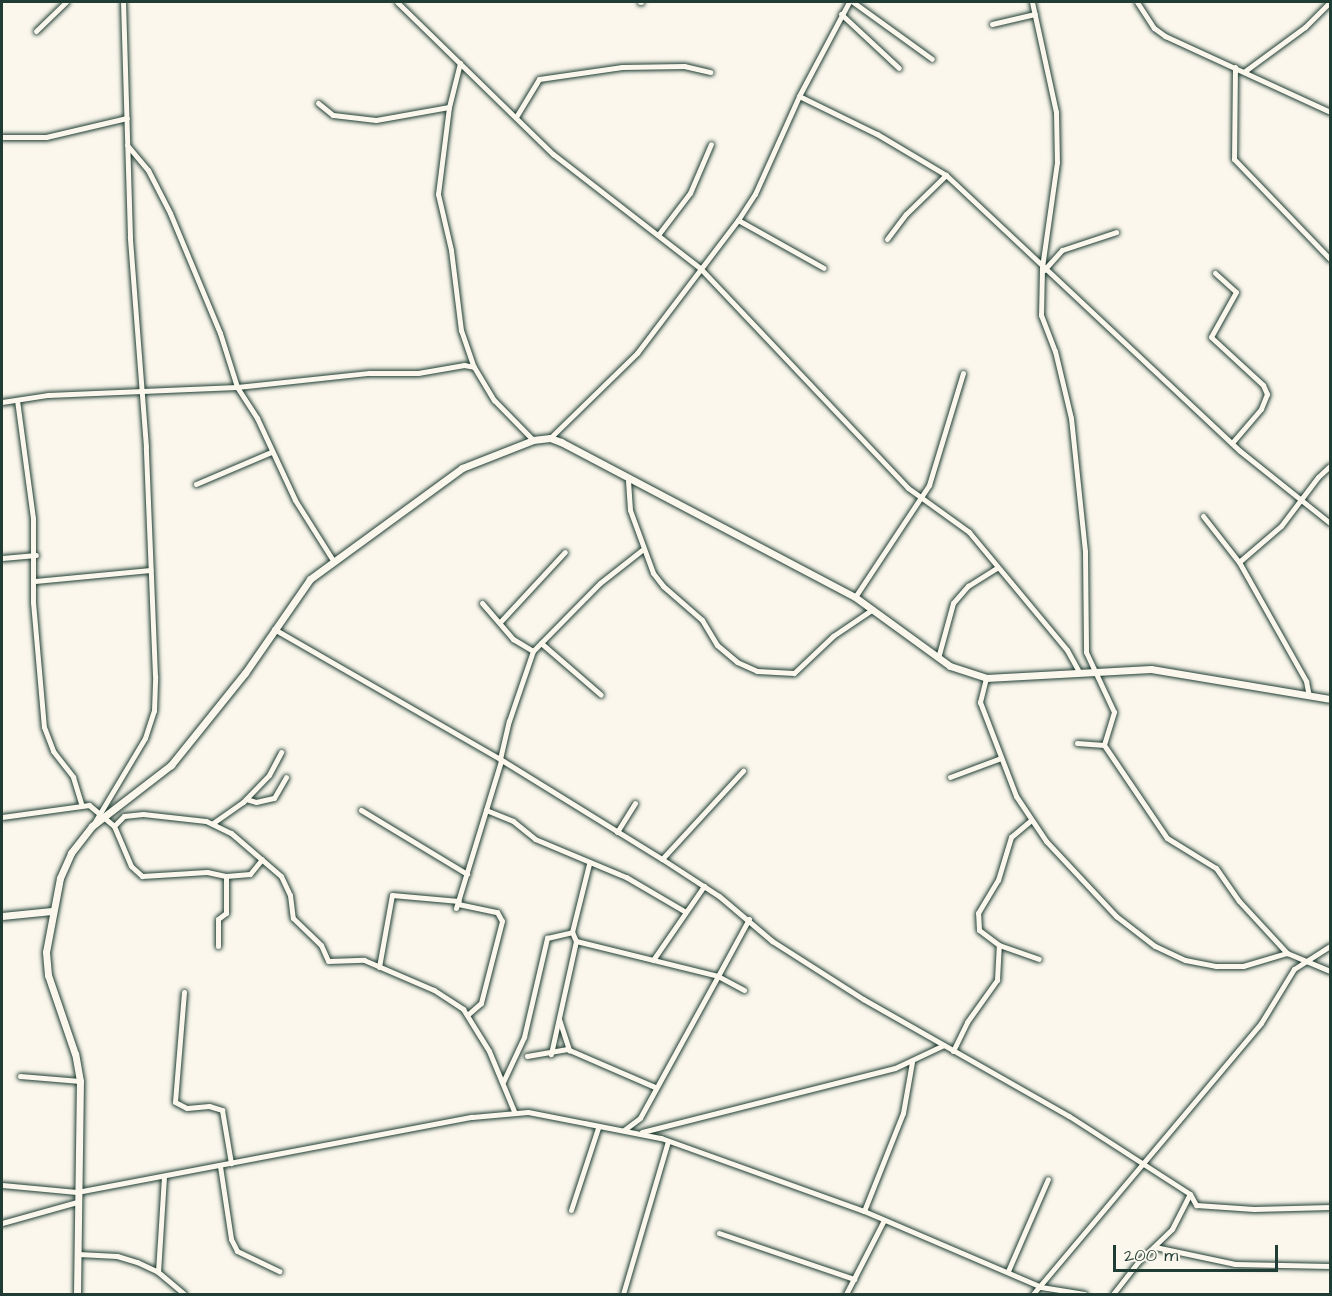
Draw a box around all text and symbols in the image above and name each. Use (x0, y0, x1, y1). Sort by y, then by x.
scale bar (1116, 1233, 1281, 1271)
text: 200 m (1124, 1243, 1178, 1268)

